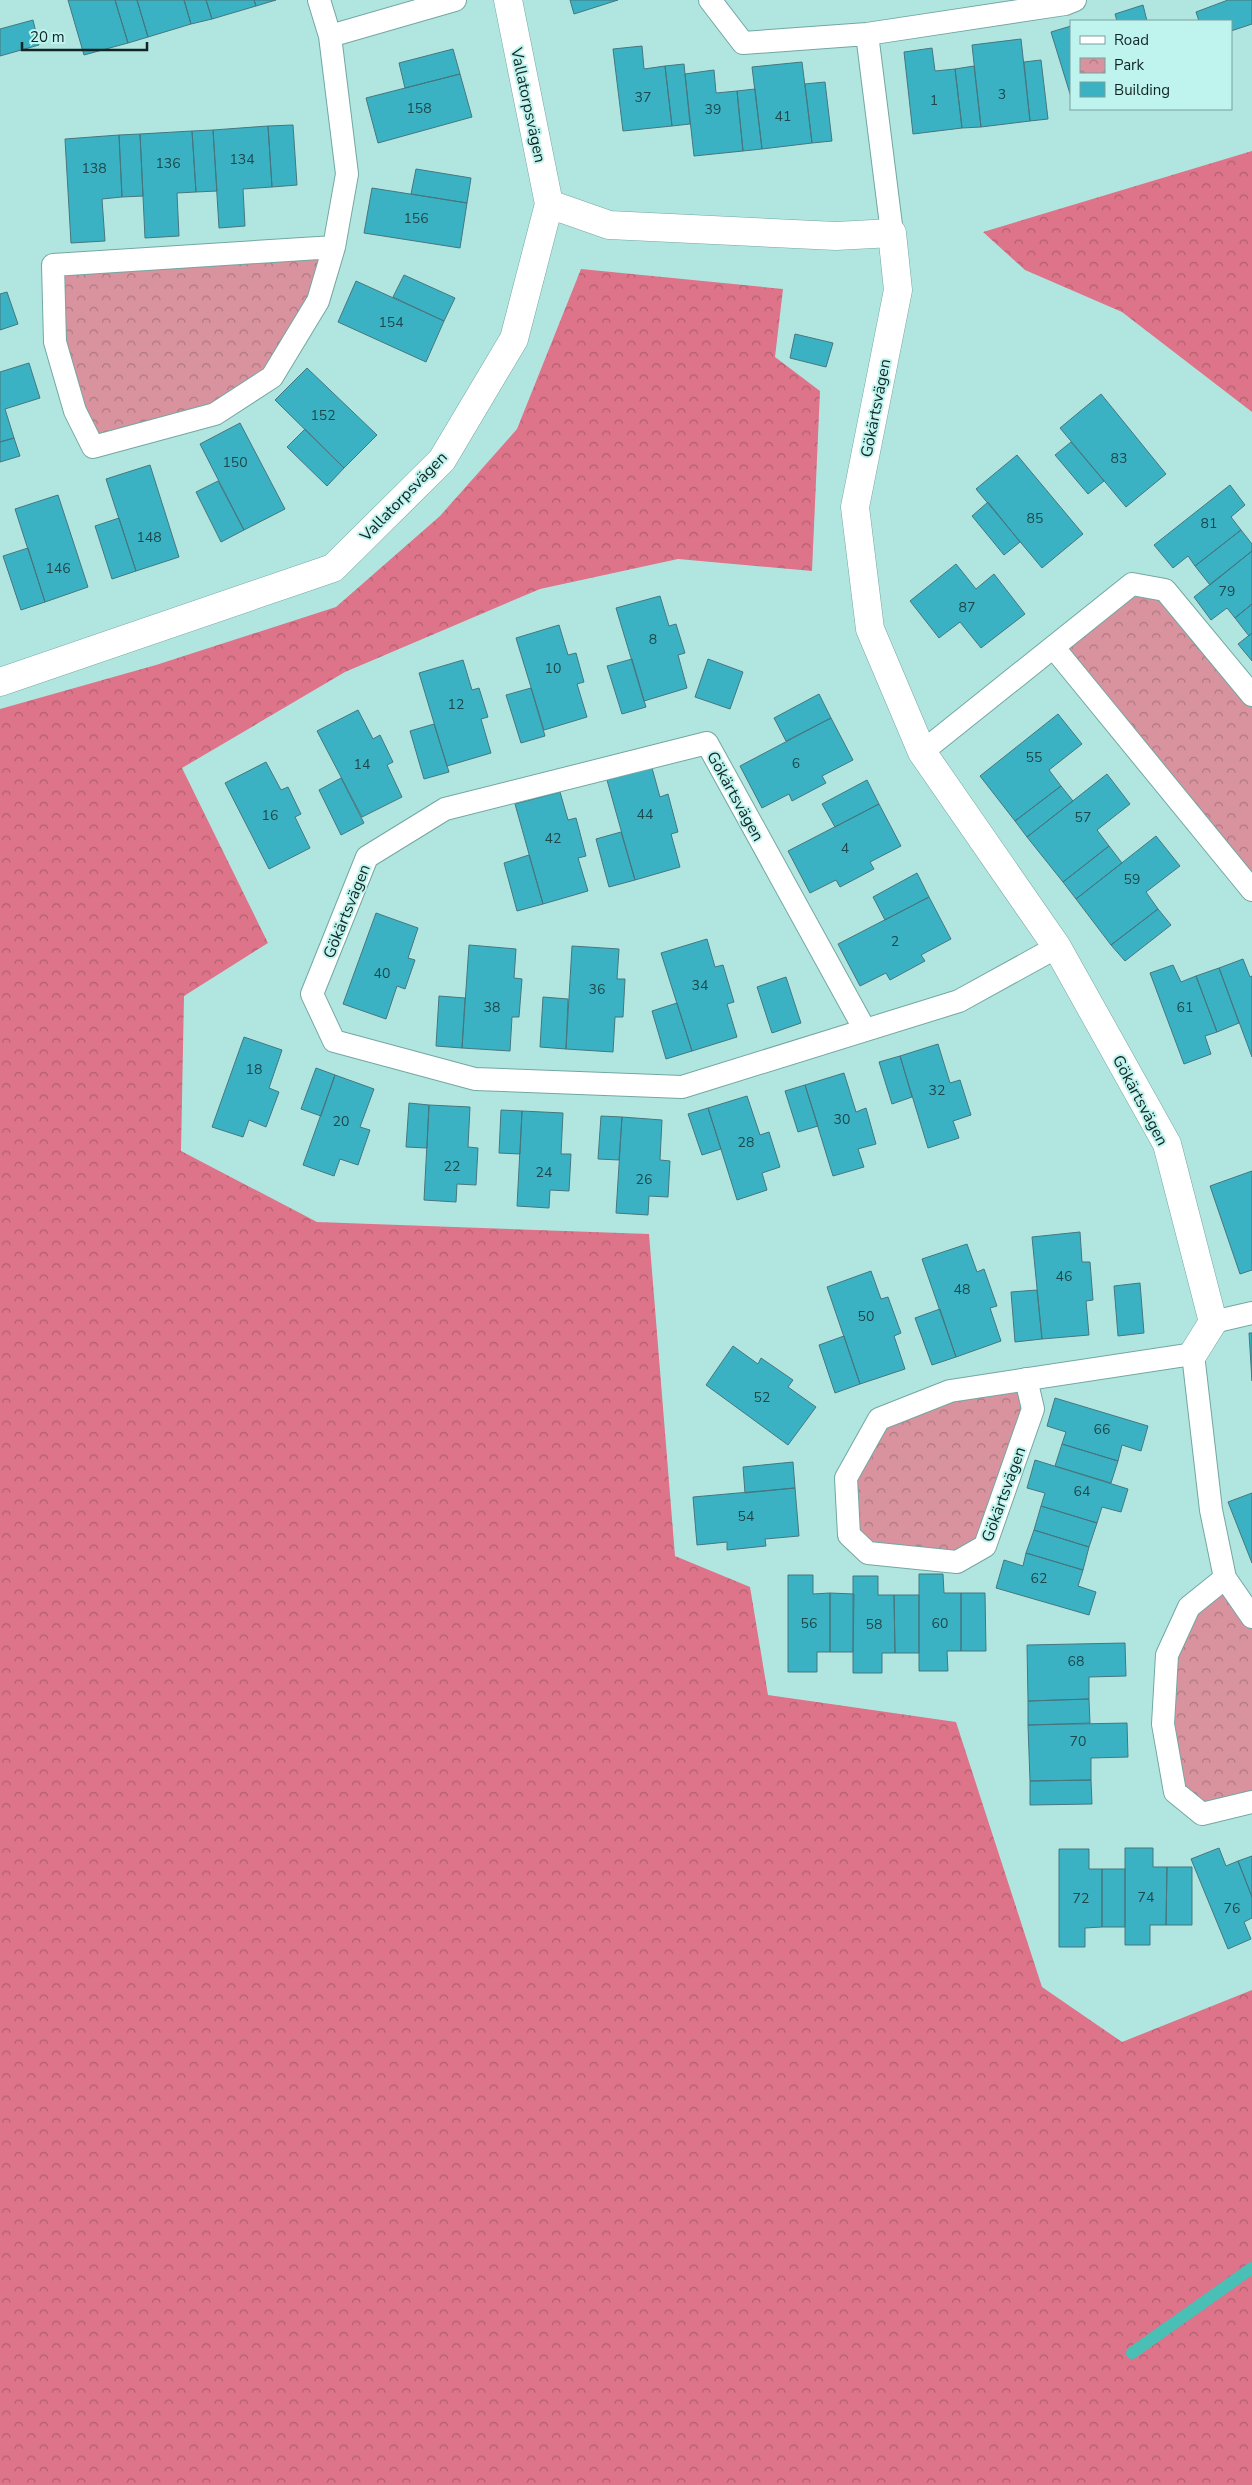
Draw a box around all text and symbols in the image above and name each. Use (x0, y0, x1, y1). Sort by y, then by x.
scale bar (22, 20, 148, 52)
legend (1070, 20, 1232, 110)
text: 20 m (30, 27, 65, 47)
text: Road (1114, 30, 1149, 50)
street label: Vallatorpsvägen (505, 45, 551, 165)
text: Park (1114, 55, 1144, 75)
text: Building (1114, 80, 1170, 100)
house number: 3 (998, 85, 1006, 104)
house number: 37 (635, 88, 651, 107)
house number: 1 (930, 91, 938, 110)
house number: 158 (406, 99, 432, 118)
house number: 39 (705, 100, 721, 119)
house number: 41 (775, 107, 791, 126)
house number: 134 (229, 150, 255, 169)
house number: 136 (155, 154, 181, 173)
house number: 138 (81, 159, 107, 178)
house number: 156 (403, 209, 429, 228)
house number: 154 (378, 313, 404, 332)
street label: Gökärtsvägen (856, 357, 896, 459)
house number: 152 (310, 406, 336, 425)
street label: Vallatorpsvägen (354, 447, 452, 547)
house number: 83 (1111, 449, 1127, 468)
house number: 150 (222, 453, 248, 472)
house number: 85 (1027, 509, 1043, 528)
house number: 81 (1201, 514, 1217, 533)
house number: 148 (136, 528, 162, 547)
house number: 146 (45, 559, 71, 578)
house number: 79 (1219, 582, 1235, 601)
house number: 87 (959, 598, 975, 617)
house number: 8 (649, 630, 657, 649)
house number: 10 (545, 659, 561, 678)
house number: 12 (448, 695, 464, 714)
street label: Gökärtsvägen (701, 748, 769, 845)
house number: 55 (1026, 748, 1042, 767)
house number: 6 (792, 754, 800, 773)
house number: 14 (354, 755, 370, 774)
house number: 44 (637, 805, 653, 824)
house number: 16 (262, 806, 278, 825)
house number: 57 (1075, 808, 1091, 827)
house number: 42 (545, 829, 561, 848)
house number: 4 (841, 839, 849, 858)
street label: Gökärtsvägen (318, 861, 376, 962)
house number: 59 (1124, 870, 1140, 889)
house number: 2 (891, 932, 899, 951)
house number: 40 (374, 964, 390, 983)
house number: 34 (692, 976, 708, 995)
house number: 36 (589, 980, 605, 999)
house number: 38 (484, 998, 500, 1017)
house number: 61 (1177, 998, 1193, 1017)
street label: Gökärtsvägen (1107, 1051, 1173, 1150)
house number: 18 (246, 1060, 262, 1079)
house number: 32 (929, 1081, 945, 1100)
house number: 30 (834, 1110, 850, 1129)
house number: 20 (333, 1112, 349, 1131)
house number: 28 (738, 1133, 754, 1152)
house number: 22 (444, 1157, 460, 1176)
house number: 24 (536, 1163, 552, 1182)
house number: 26 (636, 1170, 652, 1189)
house number: 46 (1056, 1267, 1072, 1286)
house number: 48 (954, 1280, 970, 1299)
house number: 50 (858, 1307, 874, 1326)
house number: 52 (754, 1388, 770, 1407)
house number: 66 (1094, 1420, 1110, 1439)
street label: Gökärtsvägen (977, 1444, 1031, 1545)
house number: 64 (1074, 1482, 1090, 1501)
house number: 54 (738, 1507, 754, 1526)
house number: 62 (1031, 1569, 1047, 1588)
house number: 56 (801, 1614, 817, 1633)
house number: 60 (932, 1614, 948, 1633)
house number: 58 (866, 1615, 882, 1634)
house number: 68 (1068, 1652, 1084, 1671)
house number: 70 (1070, 1732, 1086, 1751)
house number: 74 (1138, 1888, 1154, 1907)
house number: 72 (1073, 1889, 1089, 1908)
house number: 76 (1224, 1899, 1240, 1918)

